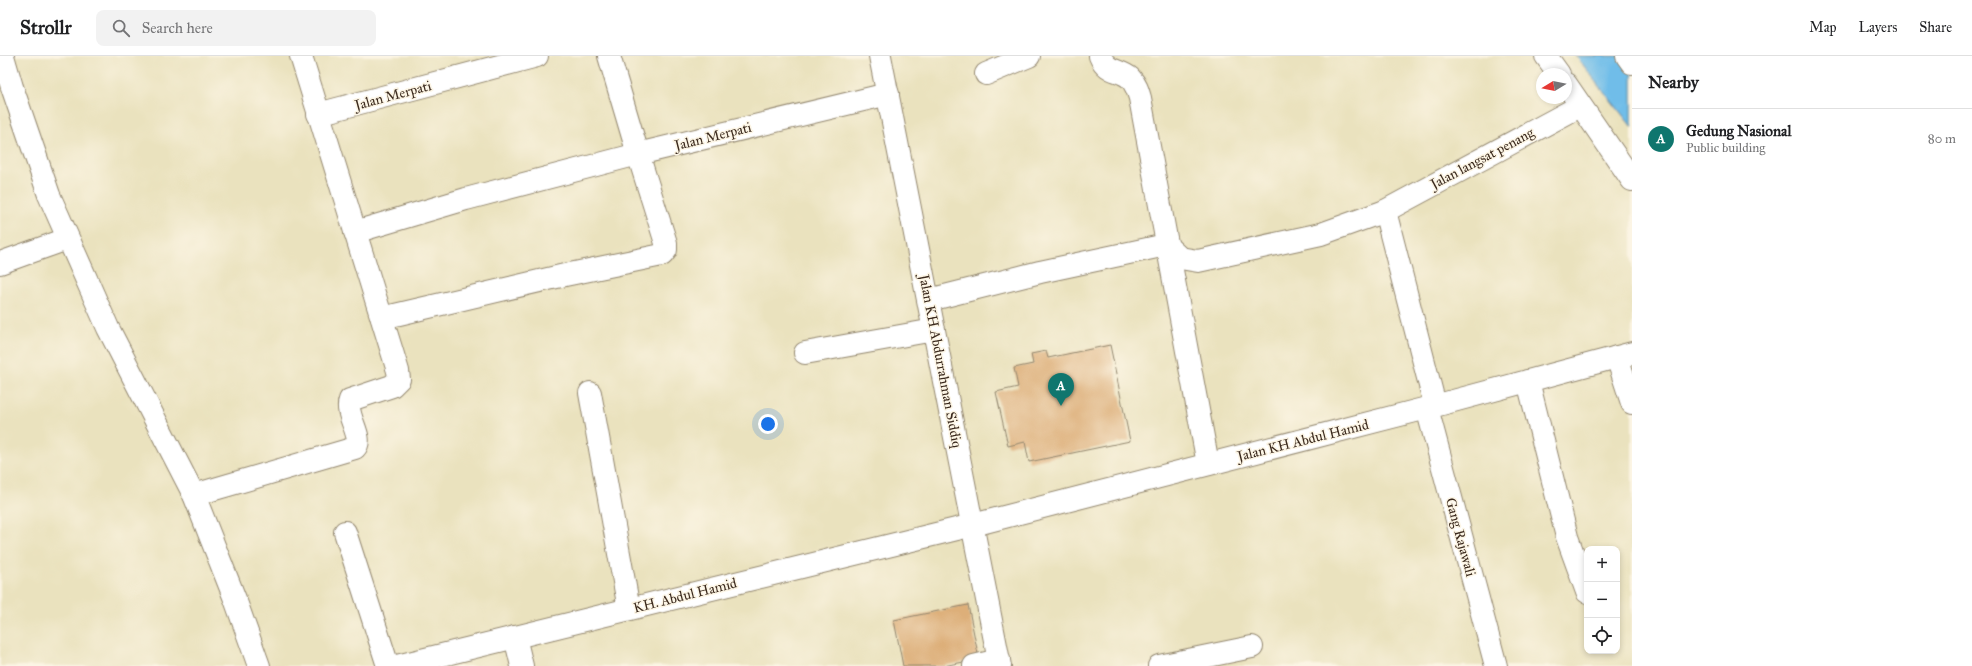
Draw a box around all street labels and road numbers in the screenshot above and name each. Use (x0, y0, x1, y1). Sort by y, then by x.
street label: Jalan Merpati (351, 77, 434, 115)
street label: Jalan Merpati (671, 119, 754, 156)
street label: Jalan langsat penang (1426, 124, 1538, 195)
street label: Jalan KH Abdurrahman Siddiq (914, 271, 966, 450)
street label: Jalan KH Abdul Hamid (1234, 416, 1371, 466)
street label: Gang Rajawali (1442, 496, 1479, 579)
street label: KH. Abdul Hamid (632, 574, 739, 617)

